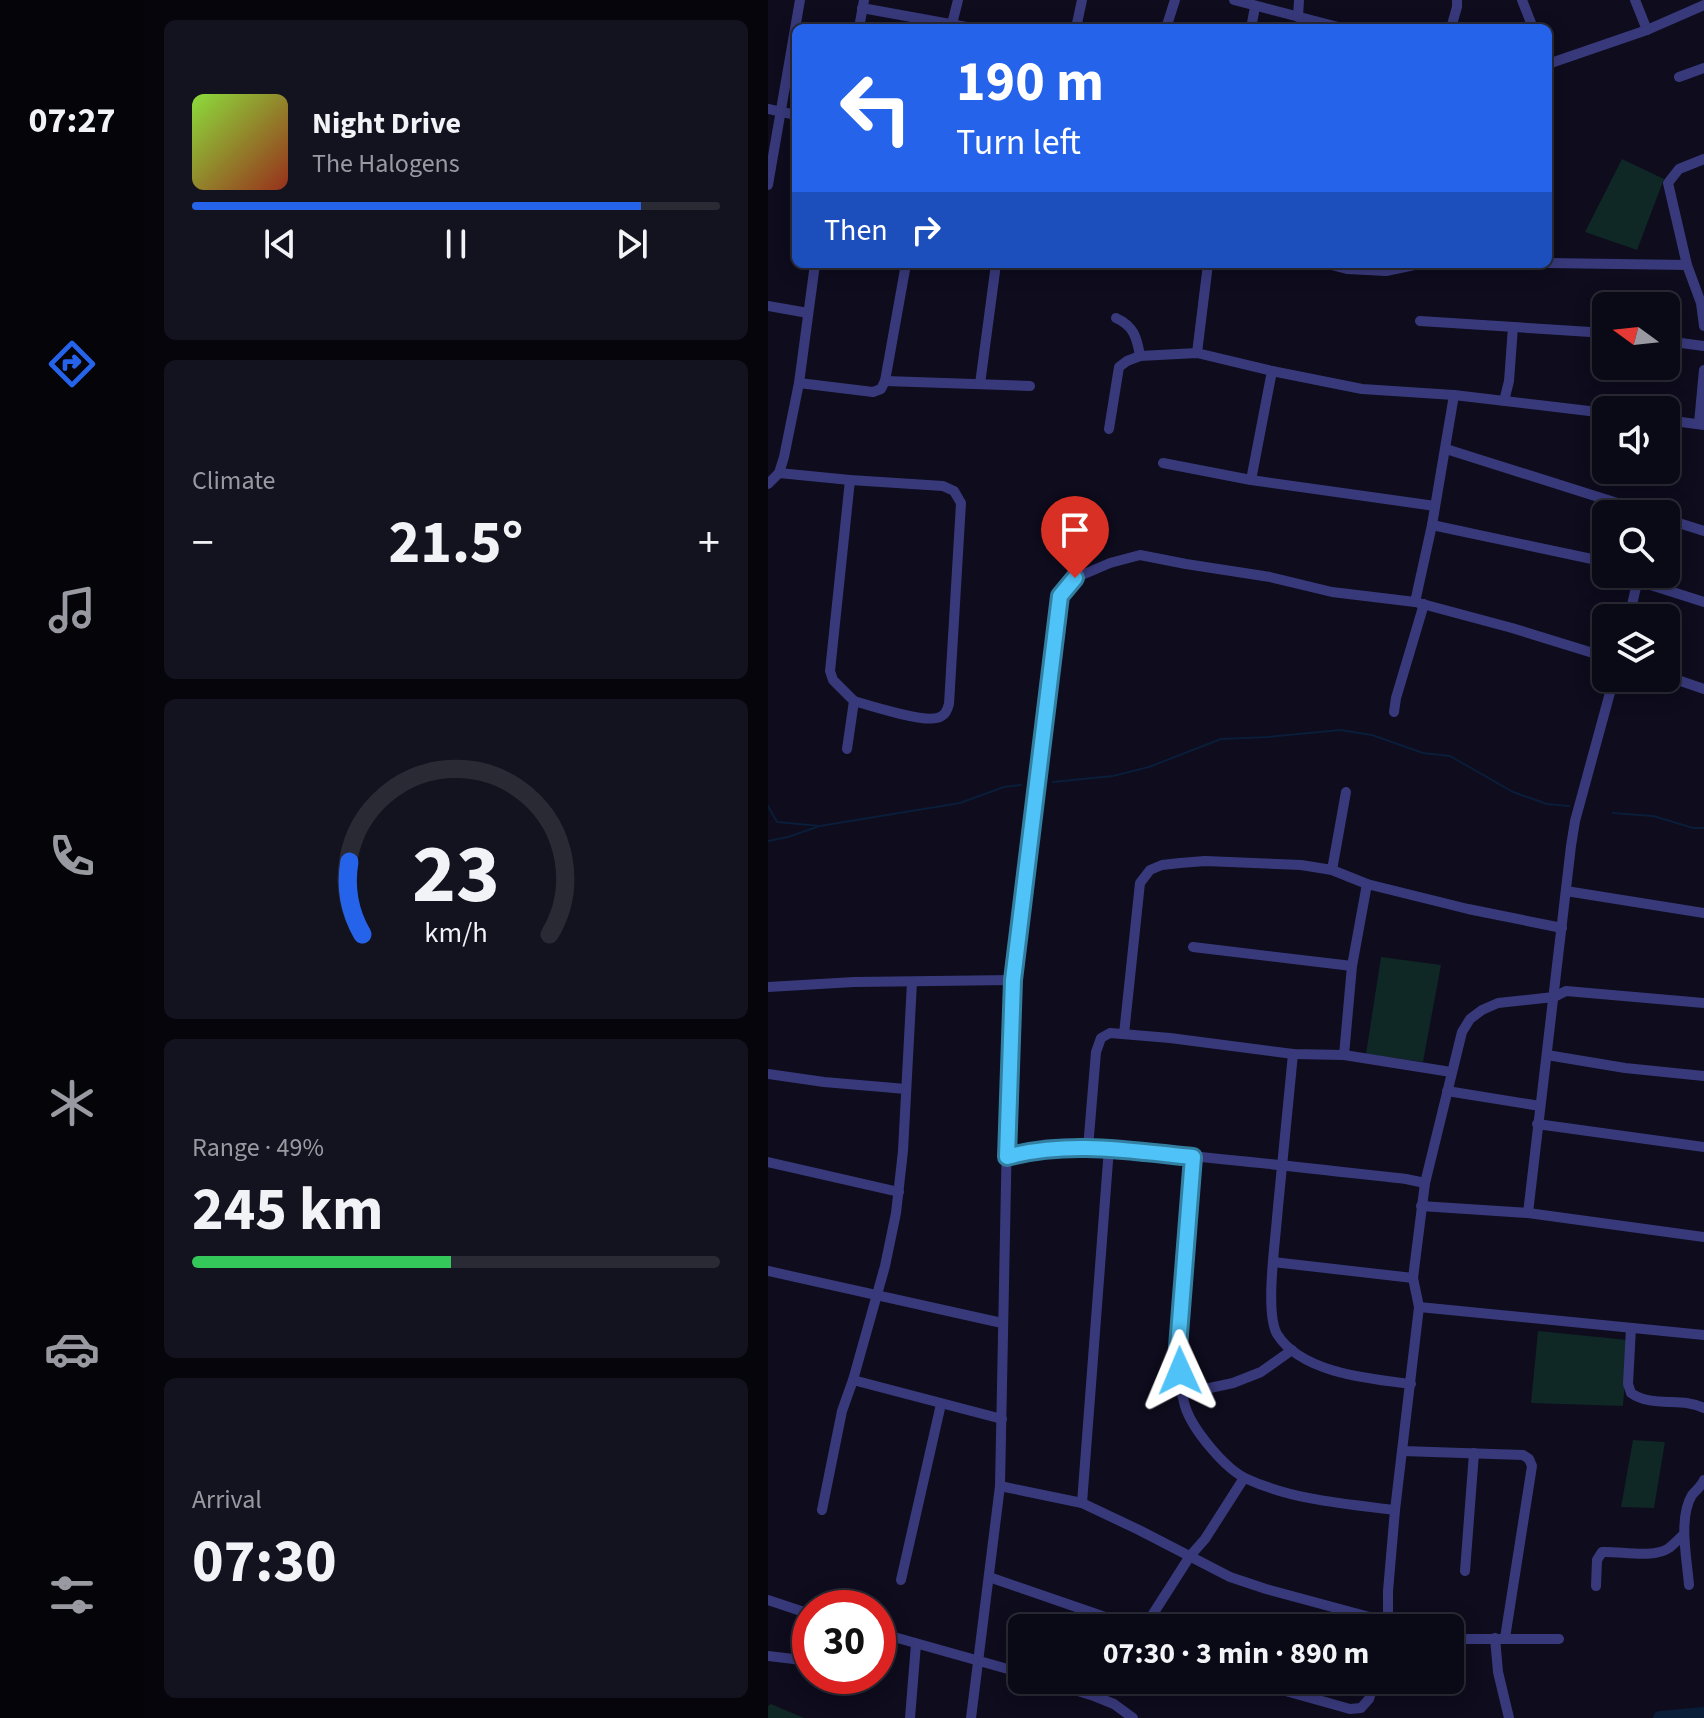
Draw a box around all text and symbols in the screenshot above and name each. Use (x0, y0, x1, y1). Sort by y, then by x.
text: 190 m (956, 43, 1104, 122)
icon: left (824, 56, 928, 160)
text: 07:27 (29, 95, 115, 146)
text: Night Drive (312, 102, 461, 145)
text: Turn left (956, 117, 1081, 168)
text: The Halogens (312, 145, 460, 182)
icon: right (904, 208, 948, 252)
text: Then (824, 209, 888, 252)
icon: previous (258, 222, 302, 266)
icon: pause (434, 222, 478, 266)
icon: next (610, 222, 654, 266)
north arrow (1592, 292, 1680, 380)
map controls (1592, 292, 1680, 692)
icon: directions (44, 336, 100, 392)
button: sound (1592, 396, 1680, 484)
text: Climate (192, 462, 276, 499)
pin (1041, 496, 1109, 578)
button: search (1592, 500, 1680, 588)
text: 21.5° (389, 501, 523, 586)
icon: arrive (1053, 508, 1097, 552)
text: − (192, 512, 214, 575)
text: + (698, 512, 720, 575)
icon: music (44, 582, 100, 638)
button: layers (1592, 604, 1680, 692)
text: 23 (412, 816, 500, 934)
icon: phone (44, 828, 100, 884)
text: km/h (424, 913, 488, 953)
icon: climate (44, 1075, 100, 1131)
text: Range · 49% (192, 1129, 324, 1166)
text: 245 km (192, 1168, 383, 1253)
icon: car (44, 1321, 100, 1377)
position arrow (1138, 1329, 1222, 1413)
text: Arrival (192, 1481, 262, 1518)
text: 07:30 (192, 1520, 337, 1605)
icon: filters (44, 1567, 100, 1623)
speed limit sign: 30 (792, 1590, 896, 1694)
text: 07:30 · 3 min · 890 m (1103, 1632, 1369, 1675)

